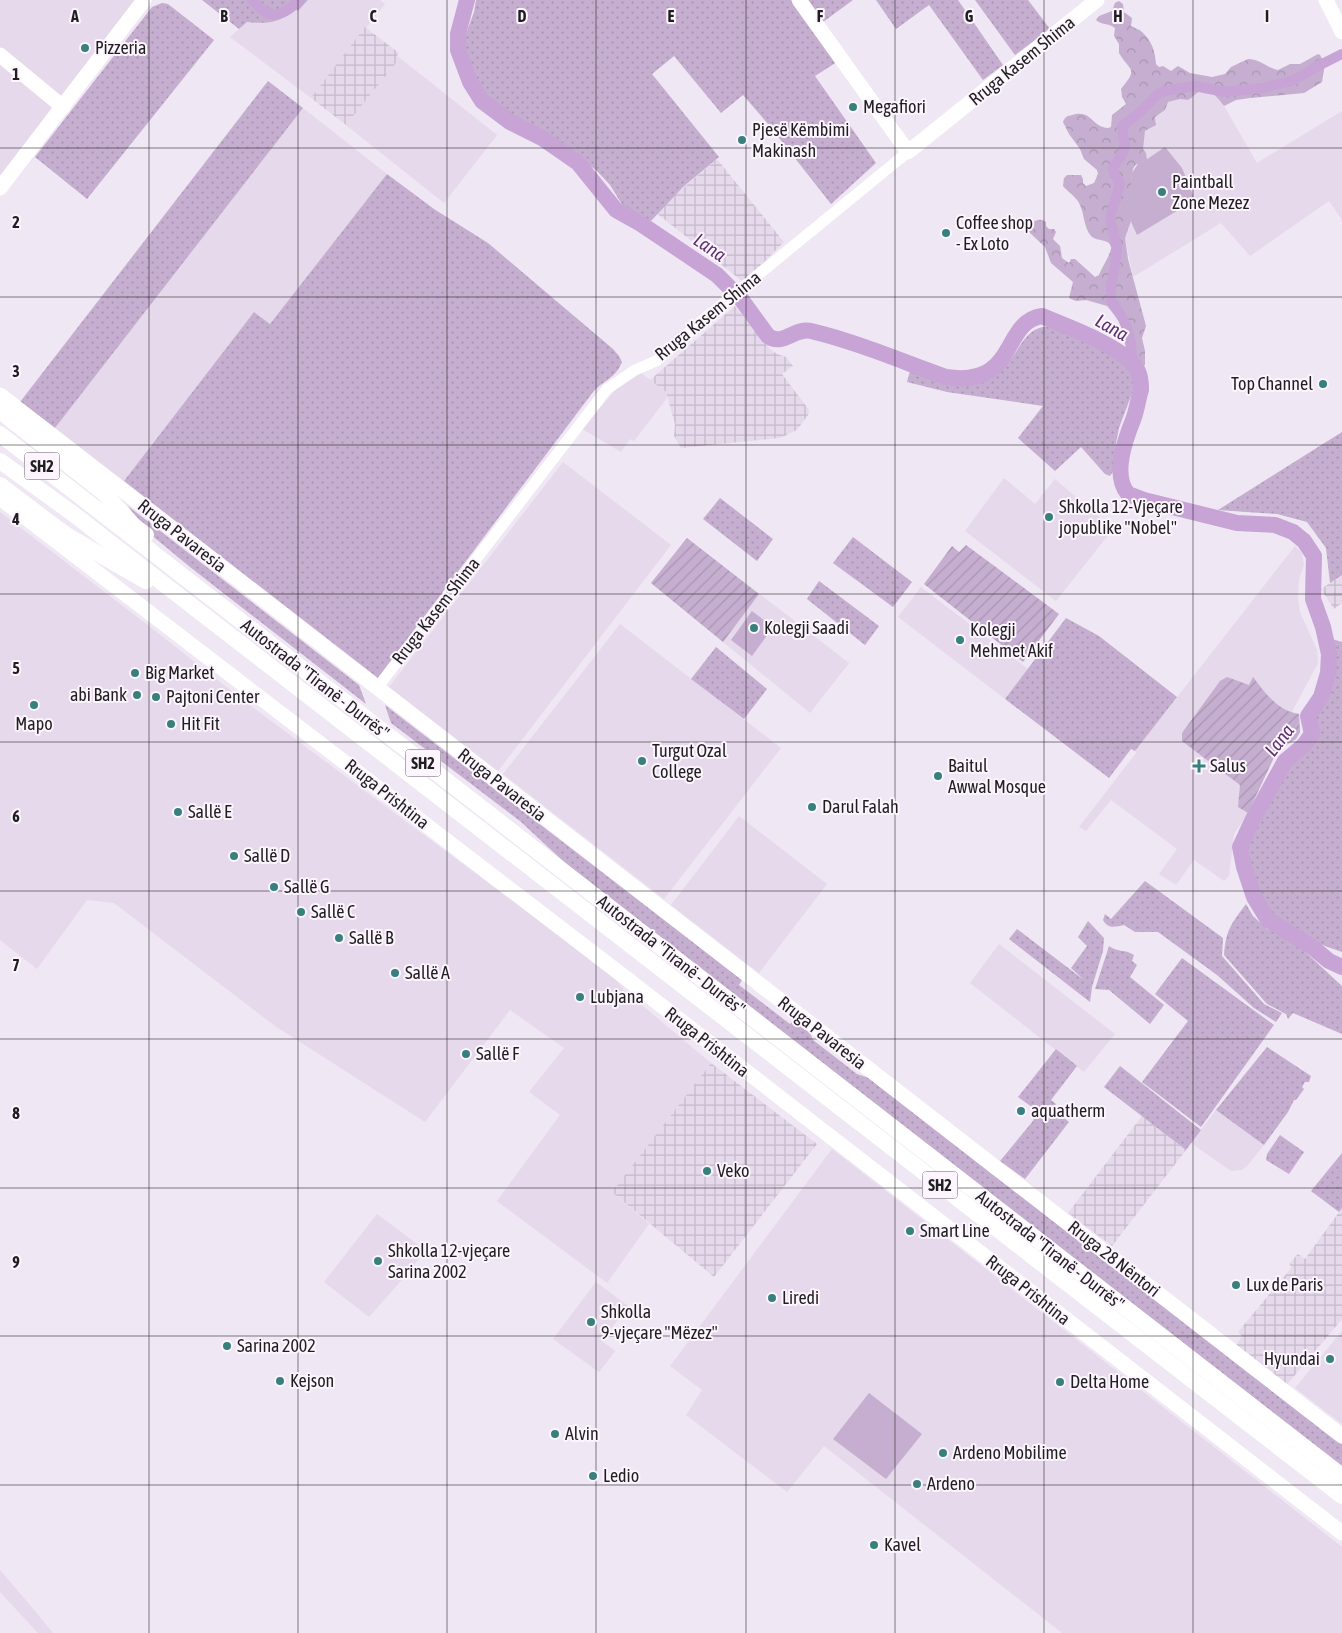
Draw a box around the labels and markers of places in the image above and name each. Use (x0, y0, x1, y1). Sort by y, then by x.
place label: Pizzeria (95, 37, 146, 58)
marker: Pizzeria (79, 42, 91, 54)
place label: Megafiori (863, 96, 926, 117)
marker: Megafiori (847, 101, 859, 113)
place label: Pjesë Këmbimi Makinash (752, 119, 850, 161)
marker: Pjesë Këmbimi Makinash (736, 134, 748, 146)
place label: Paintball Zone Mezez (1172, 171, 1250, 213)
marker: Paintball Zone Mezez (1156, 186, 1168, 198)
place label: Coffee shop - Ex Loto (956, 212, 1033, 254)
marker: Coffee shop - Ex Loto (940, 227, 952, 239)
place label: Top Channel (1231, 373, 1313, 394)
marker: Top Channel (1317, 378, 1329, 390)
place label: Shkolla 12-Vjeçare jopublike "Nobel" (1058, 496, 1183, 538)
marker: Shkolla 12-Vjeçare jopublike "Nobel" (1043, 511, 1055, 523)
place label: Kolegji Saadi (764, 617, 849, 638)
place label: Kolegji Mehmet Akif (970, 619, 1053, 661)
marker: Kolegji Saadi (748, 622, 760, 634)
marker: Kolegji Mehmet Akif (954, 634, 966, 646)
place label: Big Market (145, 662, 215, 683)
marker: Big Market (129, 667, 141, 679)
place label: abi Bank (70, 684, 127, 705)
place label: Pajtoni Center (166, 686, 260, 707)
marker: abi Bank (131, 689, 143, 701)
marker: Pajtoni Center (150, 691, 162, 703)
marker: Mapo (28, 699, 40, 711)
place label: Mapo (15, 713, 53, 734)
place label: Hit Fit (181, 713, 220, 734)
marker: Hit Fit (165, 718, 177, 730)
place label: Turgut Ozal College (652, 740, 727, 782)
marker: Turgut Ozal College (636, 755, 648, 767)
place label: Baitul Awwal Mosque (948, 755, 1046, 797)
place label: Salus (1210, 755, 1246, 776)
marker: Salus (1192, 759, 1206, 773)
marker: Baitul Awwal Mosque (932, 770, 944, 782)
place label: Darul Falah (822, 796, 899, 817)
place label: Sallë E (188, 801, 232, 822)
marker: Darul Falah (806, 801, 818, 813)
marker: Sallë E (172, 806, 184, 818)
place label: Sallë D (244, 845, 290, 866)
marker: Sallë D (228, 850, 240, 862)
place label: Sallë G (284, 876, 329, 897)
marker: Sallë G (268, 881, 280, 893)
place label: Sallë C (311, 901, 355, 922)
marker: Sallë C (295, 906, 307, 918)
place label: Sallë B (349, 927, 394, 948)
marker: Sallë B (333, 932, 345, 944)
place label: Sallë A (405, 962, 450, 983)
marker: Sallë A (389, 967, 401, 979)
place label: Lubjana (590, 986, 644, 1007)
marker: Lubjana (574, 991, 586, 1003)
place label: Sallë F (476, 1043, 520, 1064)
marker: Sallë F (460, 1048, 472, 1060)
place label: aquatherm (1031, 1100, 1105, 1121)
marker: aquatherm (1015, 1105, 1027, 1117)
place label: Veko (717, 1160, 749, 1181)
marker: Veko (701, 1165, 713, 1177)
place label: Smart Line (920, 1220, 990, 1241)
marker: Smart Line (904, 1225, 916, 1237)
place label: Shkolla 12-vjeçare Sarina 2002 (388, 1240, 510, 1282)
marker: Shkolla 12-vjeçare Sarina 2002 (372, 1255, 384, 1267)
place label: Lux de Paris (1246, 1274, 1323, 1295)
marker: Lux de Paris (1230, 1279, 1242, 1291)
place label: Liredi (782, 1287, 819, 1308)
marker: Liredi (766, 1292, 778, 1304)
place label: Shkolla 9-vjeçare "Mëzez" (601, 1301, 718, 1343)
marker: Shkolla 9-vjeçare "Mëzez" (585, 1316, 597, 1328)
place label: Sarina 2002 (237, 1335, 316, 1356)
marker: Sarina 2002 (221, 1340, 233, 1352)
place label: Hyundai (1264, 1348, 1320, 1369)
marker: Hyundai (1324, 1353, 1336, 1365)
place label: Kejson (290, 1370, 334, 1391)
place label: Delta Home (1070, 1371, 1149, 1392)
marker: Kejson (274, 1375, 286, 1387)
marker: Delta Home (1054, 1376, 1066, 1388)
place label: Alvin (565, 1423, 599, 1444)
marker: Alvin (549, 1428, 561, 1440)
place label: Ardeno Mobilime (953, 1442, 1067, 1463)
marker: Ardeno Mobilime (937, 1447, 949, 1459)
place label: Ledio (603, 1465, 639, 1486)
marker: Ledio (587, 1470, 599, 1482)
place label: Ardeno (927, 1473, 975, 1494)
marker: Ardeno (911, 1478, 923, 1490)
place label: Kavel (884, 1534, 921, 1555)
marker: Kavel (868, 1539, 880, 1551)

